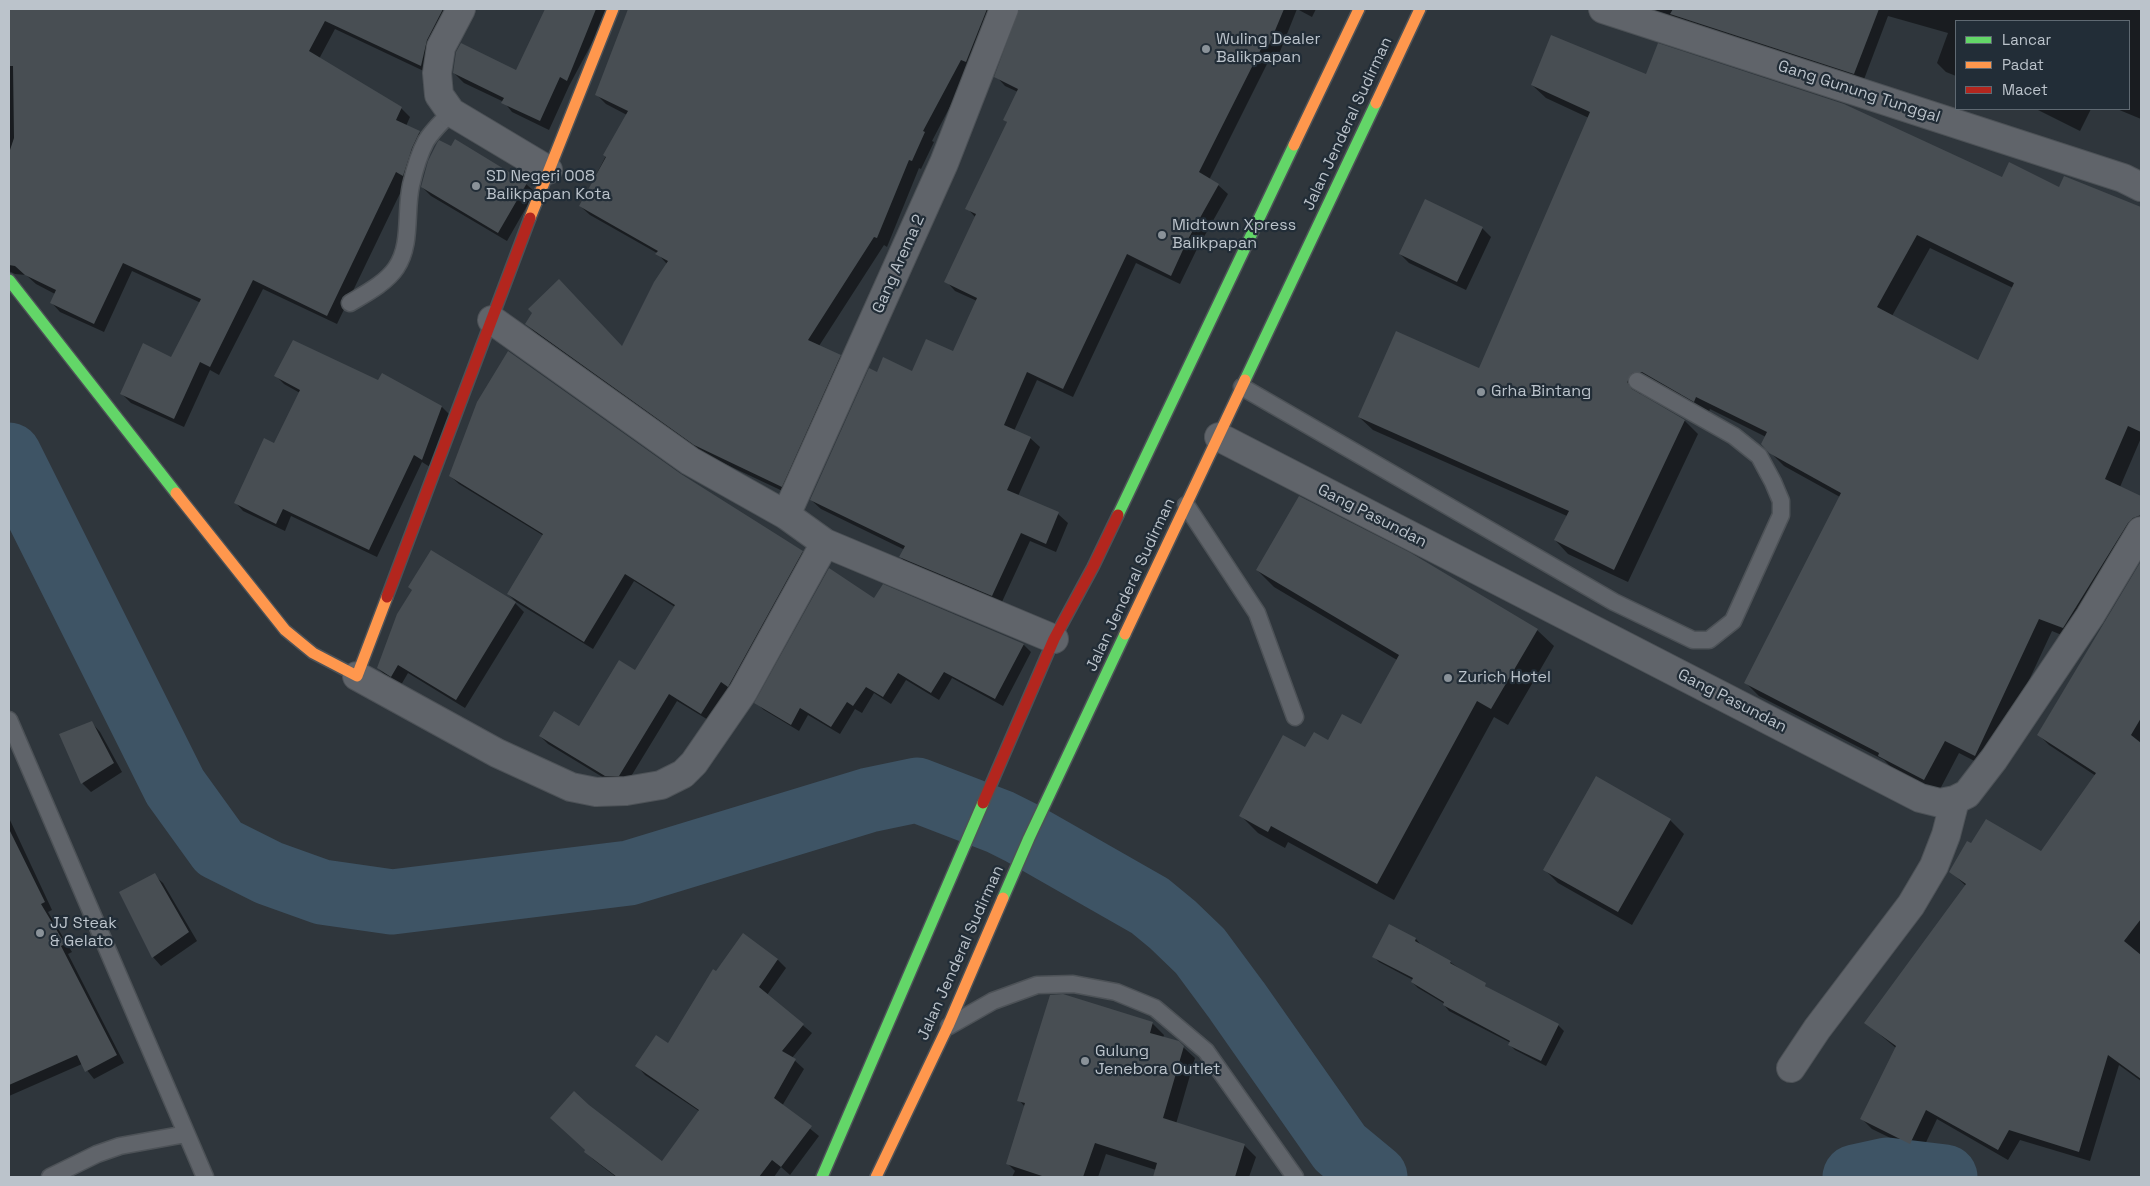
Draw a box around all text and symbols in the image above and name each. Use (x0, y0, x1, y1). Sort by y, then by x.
legend (1955, 20, 2130, 110)
place label: Wuling Dealer Balikpapan (1216, 30, 1320, 68)
text: Lancar (2002, 30, 2051, 49)
street label: Jalan Jenderal Sudirman (1299, 34, 1397, 214)
marker: Wuling Dealer Balikpapan (1200, 43, 1212, 55)
text: Padat (2002, 55, 2044, 74)
street label: Gang Gunung Tunggal (1775, 57, 1943, 127)
text: Macet (2002, 80, 2048, 99)
place label: SD Negeri 008 Balikpapan Kota (486, 167, 611, 205)
marker: SD Negeri 008 Balikpapan Kota (470, 180, 482, 192)
street label: Gang Arema 2 (869, 212, 929, 316)
place label: Midtown Xpress Balikpapan (1172, 216, 1296, 254)
marker: Midtown Xpress Balikpapan (1156, 229, 1168, 241)
place label: Grha Bintang (1491, 382, 1591, 402)
marker: Grha Bintang (1475, 386, 1487, 398)
street label: Gang Pasundan (1314, 480, 1430, 552)
street label: Jalan Jenderal Sudirman (1082, 495, 1180, 675)
street label: Gang Pasundan (1674, 665, 1790, 737)
place label: Zurich Hotel (1458, 668, 1551, 688)
marker: Zurich Hotel (1442, 672, 1454, 684)
street label: Jalan Jenderal Sudirman (914, 863, 1008, 1043)
place label: JJ Steak & Gelato (50, 914, 117, 952)
marker: JJ Steak & Gelato (34, 927, 46, 939)
place label: Gulung Jenebora Outlet (1095, 1042, 1220, 1080)
marker: Gulung Jenebora Outlet (1079, 1055, 1091, 1067)

